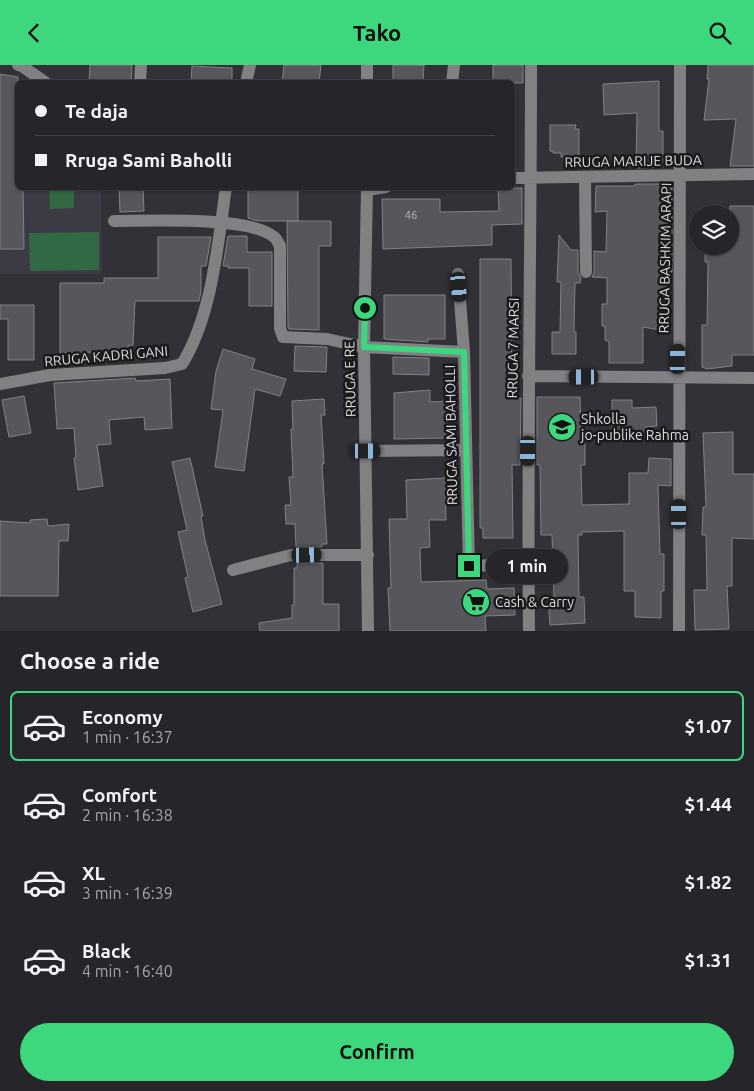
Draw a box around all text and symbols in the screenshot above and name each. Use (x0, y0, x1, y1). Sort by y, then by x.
icon: back (20, 19, 48, 47)
icon: search (706, 19, 734, 47)
text: Tako (353, 20, 401, 45)
text: Te daja (65, 100, 128, 122)
text: Rruga Sami Baholli (65, 149, 232, 171)
street label: RRUGA MARIJE BUDA (564, 152, 702, 170)
street label: RRUGA BASHKIM ARAPI (656, 183, 674, 333)
map controls (689, 205, 739, 255)
button: layers (689, 205, 739, 255)
house number: 46 (405, 209, 417, 221)
car (450, 271, 467, 303)
route start (354, 297, 376, 319)
street label: RRUGA 7 MARSI (504, 298, 522, 398)
street label: RRUGA E RE (341, 341, 359, 417)
street label: RRUGA KADRI GANI (43, 343, 169, 369)
car (670, 344, 685, 374)
street label: RRUGA SAMI BAHOLLI (442, 365, 460, 505)
car (569, 370, 599, 385)
place label: Shkolla jo-publike Rahma (580, 411, 689, 443)
school or university icon: Shkolla jo-publike Rahma (547, 412, 577, 442)
car (520, 436, 535, 466)
car (351, 444, 381, 459)
car (671, 499, 686, 529)
car (291, 547, 322, 563)
callout: 1 min (486, 549, 569, 583)
route end (458, 555, 480, 577)
text: 1 min (507, 557, 547, 575)
supermarket icon: Cash & Carry (461, 587, 491, 617)
place label: Cash & Carry (495, 594, 574, 610)
text: Choose a ride (20, 648, 160, 673)
icon: car (22, 704, 67, 749)
text: Economy (82, 706, 163, 728)
text: $1.07 (684, 715, 732, 737)
text: 1 min · 16:37 (82, 728, 173, 746)
icon: car (22, 782, 67, 827)
text: Comfort (82, 784, 157, 806)
text: $1.44 (684, 793, 732, 815)
text: 2 min · 16:38 (82, 806, 173, 824)
icon: car (22, 860, 67, 905)
text: XL (82, 862, 105, 884)
text: $1.82 (684, 871, 732, 893)
text: 3 min · 16:39 (82, 884, 173, 902)
icon: car (22, 938, 67, 983)
text: Black (82, 940, 131, 962)
text: $1.31 (684, 949, 732, 971)
text: 4 min · 16:40 (82, 962, 173, 980)
button: Confirm (20, 1023, 734, 1081)

